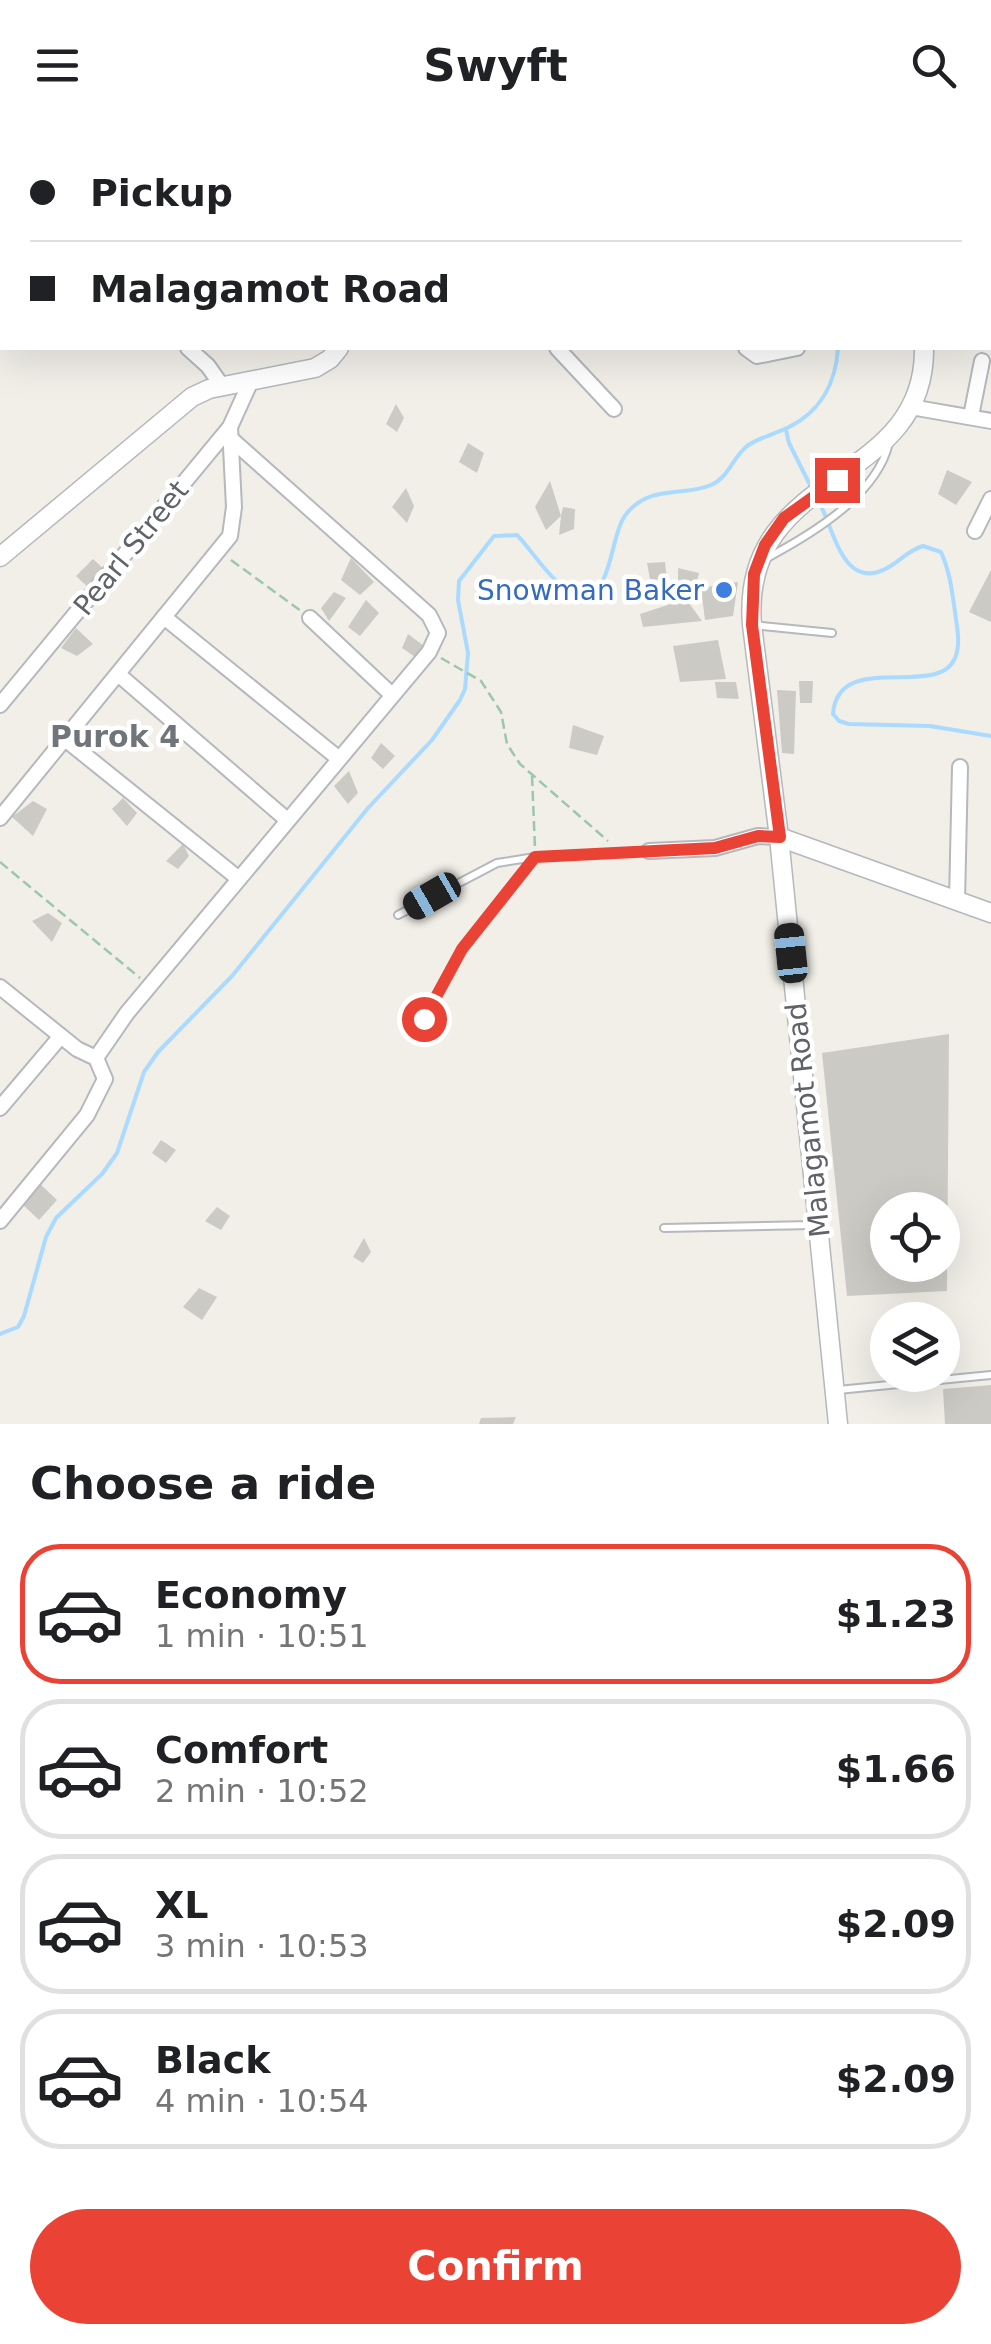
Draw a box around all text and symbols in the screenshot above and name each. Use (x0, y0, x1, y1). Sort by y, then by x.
icon: menu (30, 38, 85, 93)
icon: search (906, 38, 961, 93)
text: Swyft (423, 39, 568, 92)
text: Pickup (90, 171, 233, 215)
text: Malagamot Road (90, 267, 450, 311)
route end (815, 458, 860, 503)
street label: Pearl Street (67, 474, 195, 622)
place label: Snowman Baker (477, 574, 704, 607)
marker: Snowman Baker (713, 579, 735, 601)
district label: Purok 4 (50, 719, 180, 754)
car (399, 868, 465, 924)
car (773, 922, 809, 984)
route start (402, 997, 447, 1042)
street label: Malagamot Road (779, 1001, 837, 1239)
map controls (870, 1192, 960, 1392)
button: locate (870, 1192, 960, 1282)
button: layers (870, 1302, 960, 1392)
text: Choose a ride (30, 1457, 376, 1510)
icon: car (35, 1569, 125, 1659)
text: Economy (155, 1573, 347, 1617)
text: $1.23 (836, 1592, 956, 1636)
text: 1 min · 10:51 (155, 1617, 369, 1655)
icon: car (35, 1724, 125, 1814)
text: Comfort (155, 1728, 328, 1772)
text: $1.66 (836, 1747, 956, 1791)
text: 2 min · 10:52 (155, 1772, 369, 1810)
icon: car (35, 1879, 125, 1969)
text: XL (155, 1883, 209, 1927)
text: $2.09 (836, 1902, 956, 1946)
text: 3 min · 10:53 (155, 1927, 369, 1965)
icon: car (35, 2034, 125, 2124)
text: Black (155, 2038, 270, 2082)
text: $2.09 (836, 2057, 956, 2101)
text: 4 min · 10:54 (155, 2082, 369, 2120)
button: Confirm (30, 2209, 961, 2324)

